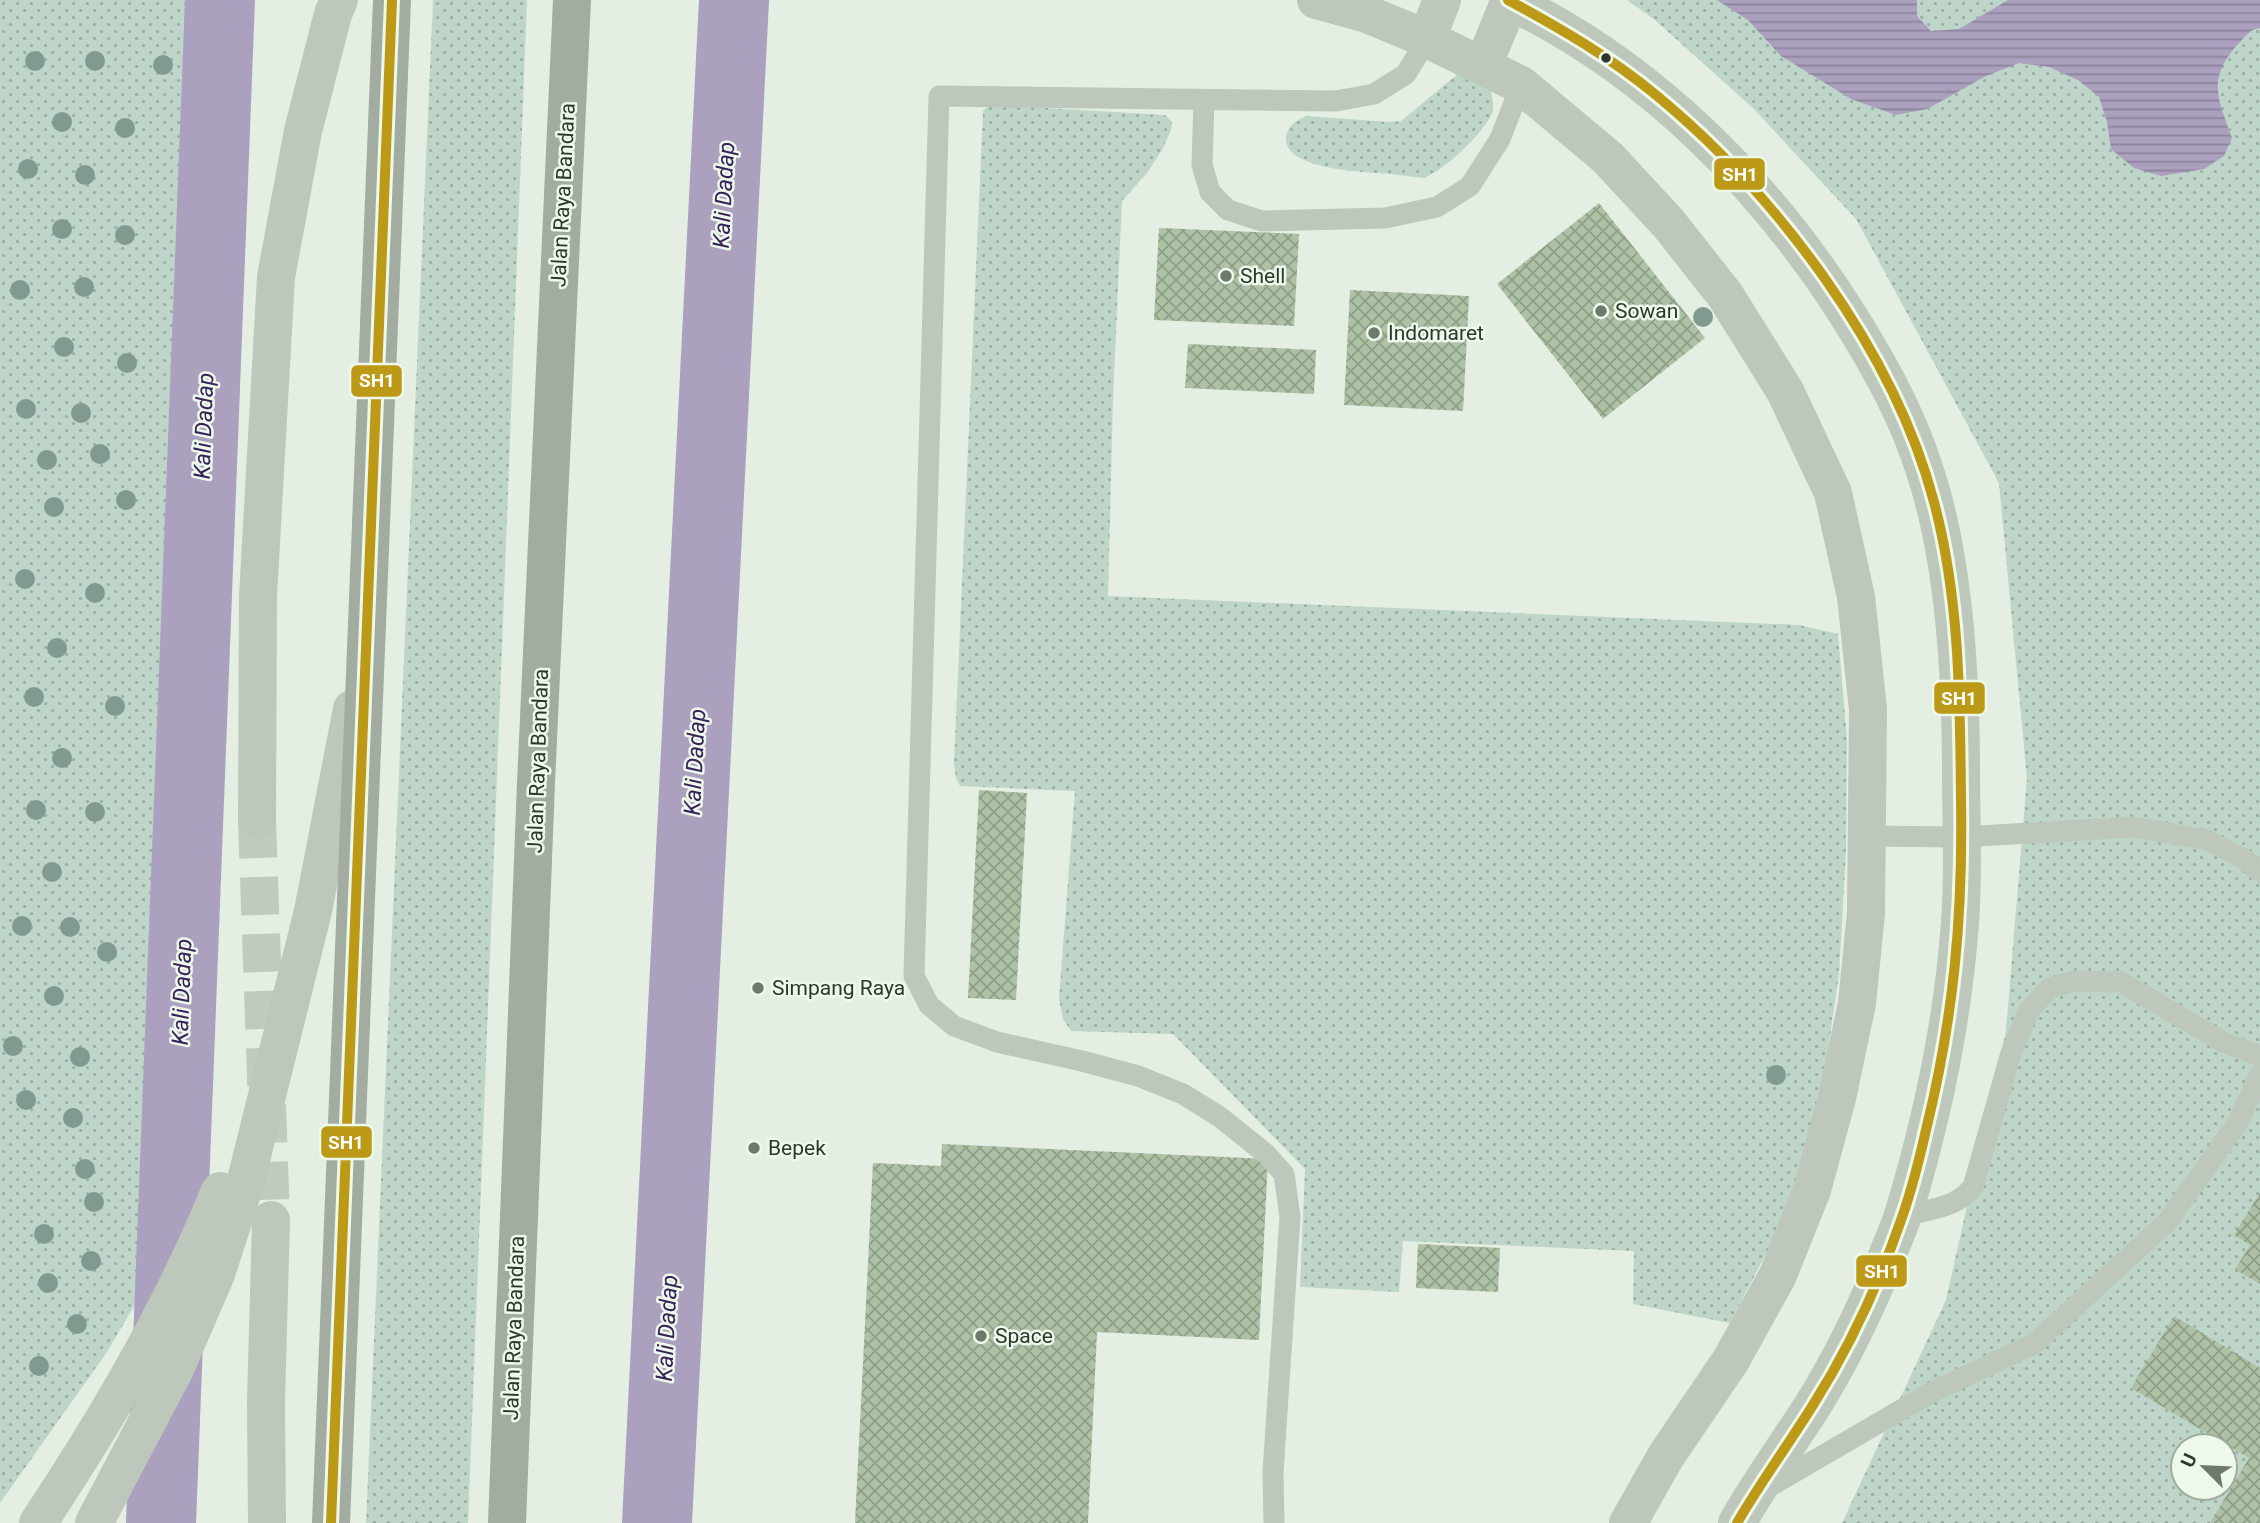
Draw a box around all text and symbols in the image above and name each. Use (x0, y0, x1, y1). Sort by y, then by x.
unlabelled marker (1599, 51, 1613, 65)
street label: Jalan Raya Bandara (546, 102, 580, 288)
water label: Kali Dadap (708, 141, 740, 249)
line badge: SH1 (1713, 157, 1766, 191)
text: SH1 (1722, 163, 1758, 186)
place label: Shell (1240, 264, 1285, 288)
marker: Shell (1218, 268, 1234, 284)
place label: Sowan (1615, 299, 1678, 323)
marker: Sowan (1593, 303, 1609, 319)
place label: Indomaret (1388, 321, 1484, 345)
marker: Indomaret (1366, 325, 1382, 341)
line badge: SH1 (350, 364, 403, 398)
text: SH1 (359, 369, 395, 392)
water label: Kali Dadap (189, 372, 219, 480)
street label: Jalan Raya Bandara (523, 668, 553, 854)
line badge: SH1 (1933, 681, 1986, 715)
text: SH1 (1941, 687, 1977, 710)
water label: Kali Dadap (679, 708, 711, 816)
water label: Kali Dadap (167, 938, 197, 1046)
place label: Simpang Raya (772, 976, 905, 1000)
marker: Simpang Raya (750, 980, 766, 996)
line badge: SH1 (320, 1125, 373, 1159)
text: SH1 (328, 1131, 364, 1154)
place label: Bepek (768, 1136, 826, 1160)
marker: Bepek (746, 1140, 762, 1156)
street label: Jalan Raya Bandara (499, 1235, 529, 1421)
line badge: SH1 (1855, 1254, 1908, 1288)
text: SH1 (1864, 1260, 1900, 1283)
water label: Kali Dadap (651, 1274, 683, 1382)
place label: Space (995, 1324, 1053, 1348)
marker: Space (973, 1328, 989, 1344)
north arrow (2169, 1432, 2239, 1502)
text: U (2176, 1450, 2202, 1471)

